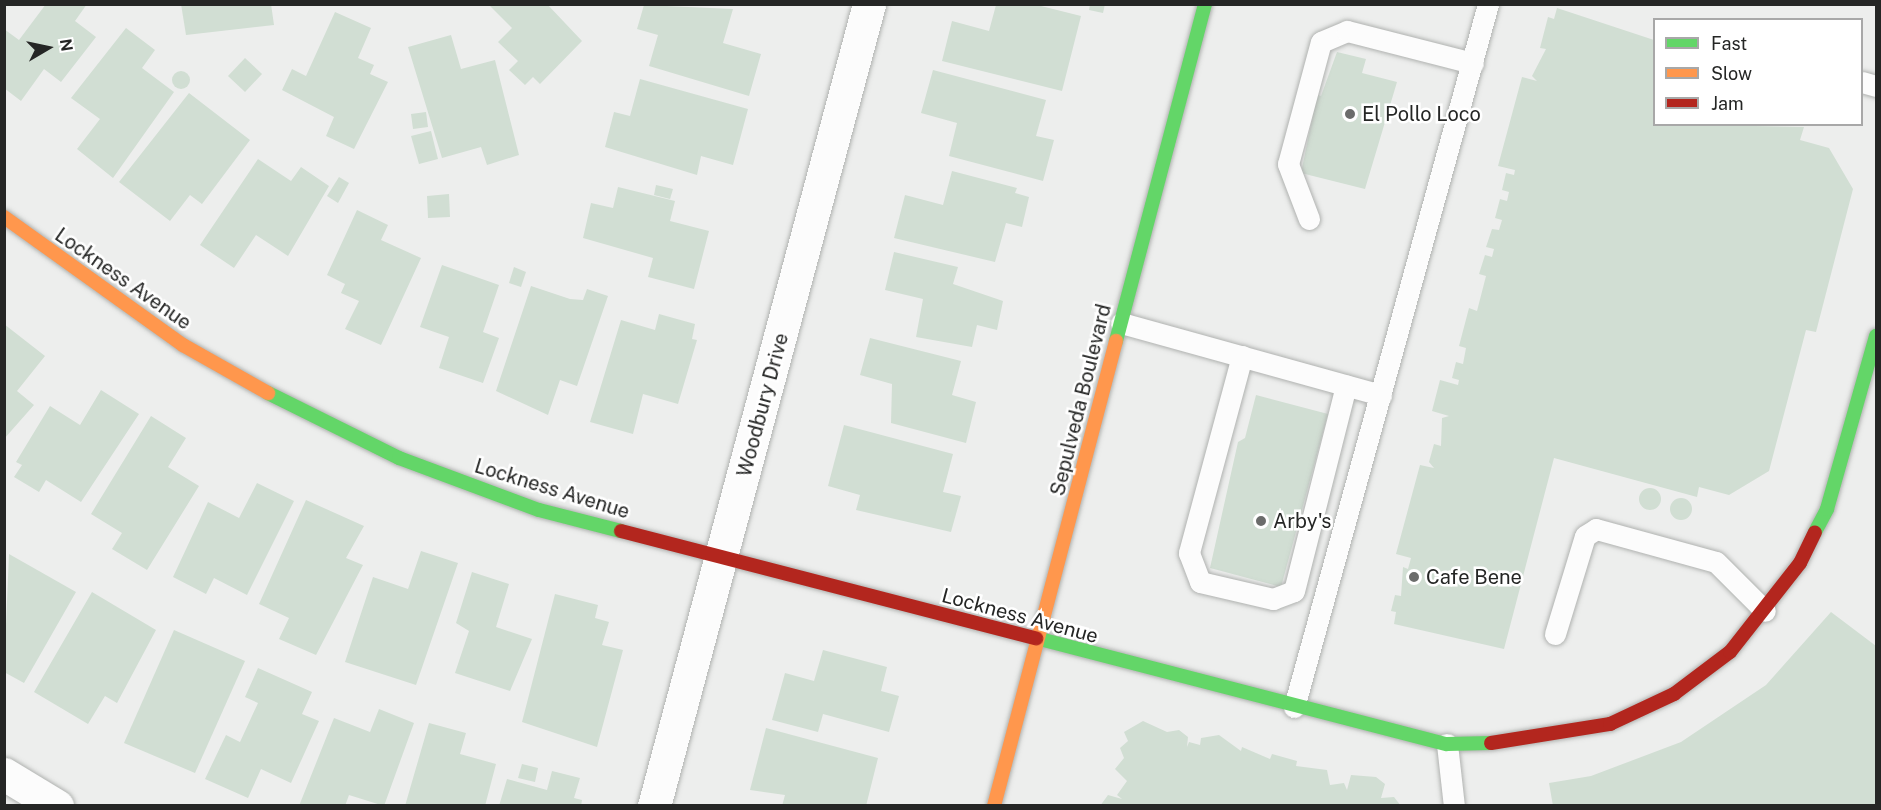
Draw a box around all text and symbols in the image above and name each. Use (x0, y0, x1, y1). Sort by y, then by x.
north arrow (18, 18, 78, 78)
legend (1653, 18, 1863, 126)
text: Fast (1711, 33, 1747, 54)
text: N (56, 37, 77, 53)
text: Slow (1711, 63, 1752, 84)
text: Jam (1711, 93, 1744, 114)
place label: El Pollo Loco (1362, 102, 1481, 126)
marker: El Pollo Loco (1343, 107, 1357, 121)
street label: Lockness Avenue (50, 223, 196, 335)
street label: Sepulveda Boulevard (1046, 302, 1116, 498)
street label: Woodbury Drive (732, 330, 794, 480)
street label: Lockness Avenue (472, 454, 632, 524)
place label: Arby's (1273, 509, 1331, 533)
marker: Arby's (1254, 514, 1268, 528)
place label: Cafe Bene (1426, 565, 1522, 589)
marker: Cafe Bene (1407, 570, 1421, 584)
street label: Lockness Avenue (939, 584, 1101, 648)

